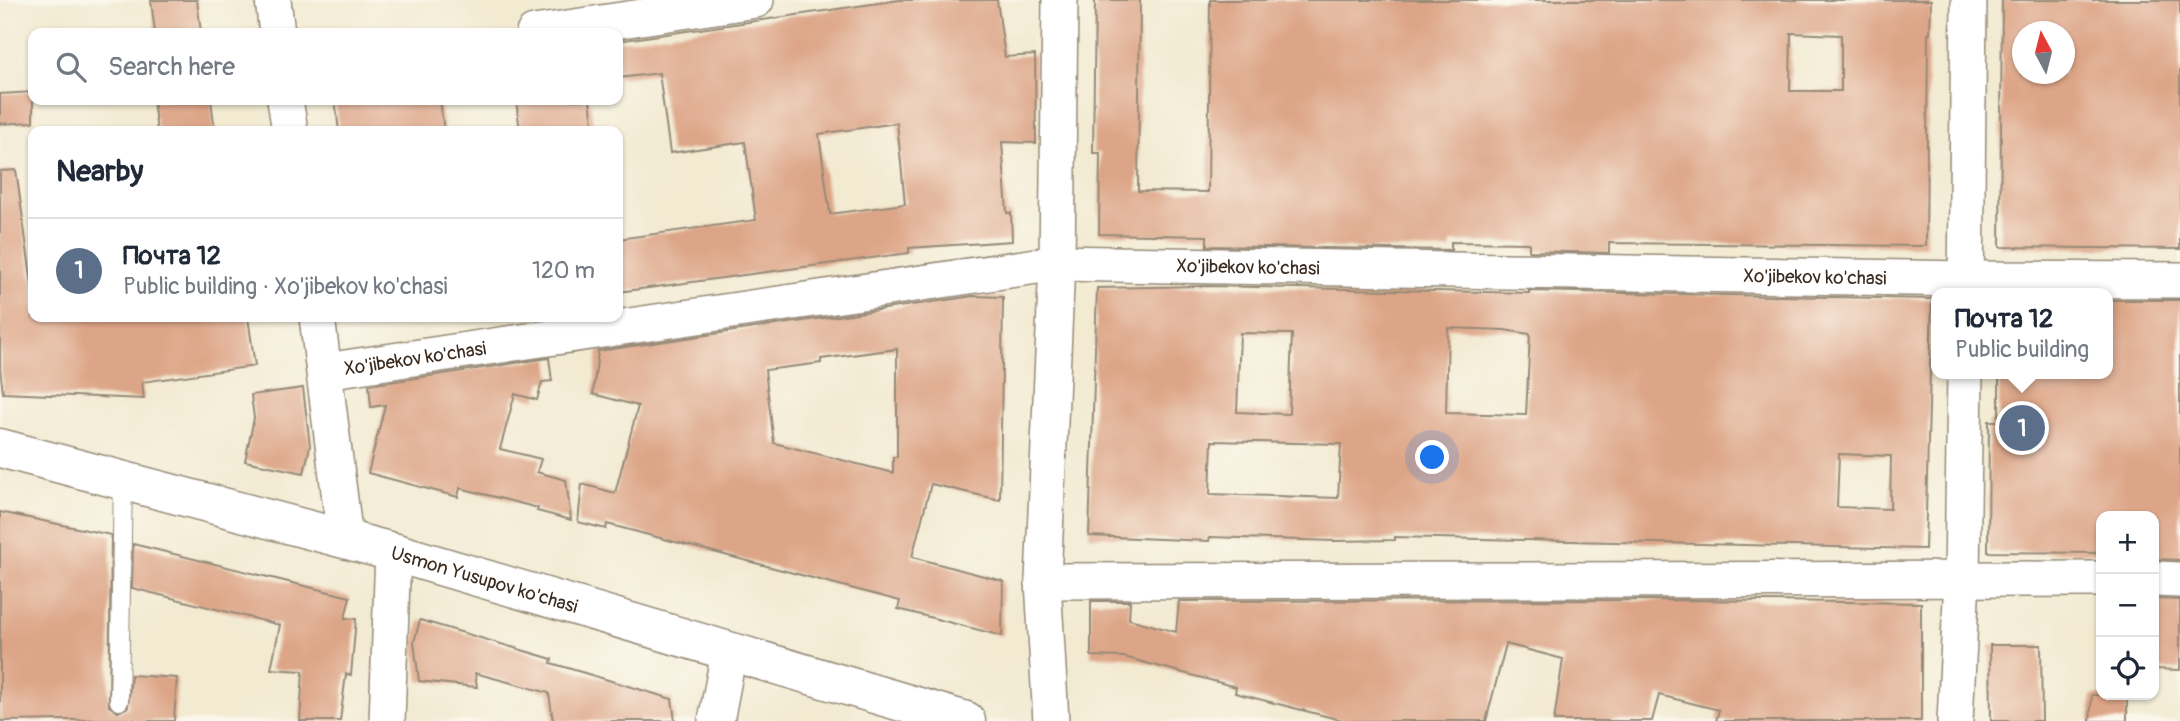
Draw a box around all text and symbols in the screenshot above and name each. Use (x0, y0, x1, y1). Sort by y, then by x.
north arrow (2012, 21, 2075, 84)
search box (28, 28, 623, 105)
icon: search (52, 48, 90, 86)
text: Search here (108, 51, 235, 83)
text: Nearby (56, 153, 143, 190)
text: Почта 12 (123, 240, 221, 272)
street label: Xo'jibekov ko'chasi (1176, 254, 1320, 281)
text: 1 (75, 256, 84, 285)
text: 120 m (532, 256, 595, 285)
street label: Xo'jibekov ko'chasi (1743, 264, 1887, 291)
text: Public building · Xo'jibekov ko'chasi (123, 272, 448, 301)
popup (1931, 288, 2113, 379)
text: Почта 12 (1955, 303, 2053, 335)
text: Public building (1955, 335, 2089, 364)
street label: Xo'jibekov ko'chasi (343, 336, 488, 381)
pin: 1 (1999, 402, 2045, 454)
your location (1415, 440, 1449, 474)
map controls (2096, 511, 2159, 700)
button: + (2096, 511, 2159, 574)
street label: Usmon Yusupov ko'chasi (388, 541, 581, 619)
button: − (2096, 574, 2159, 637)
button: locate (2096, 637, 2159, 700)

